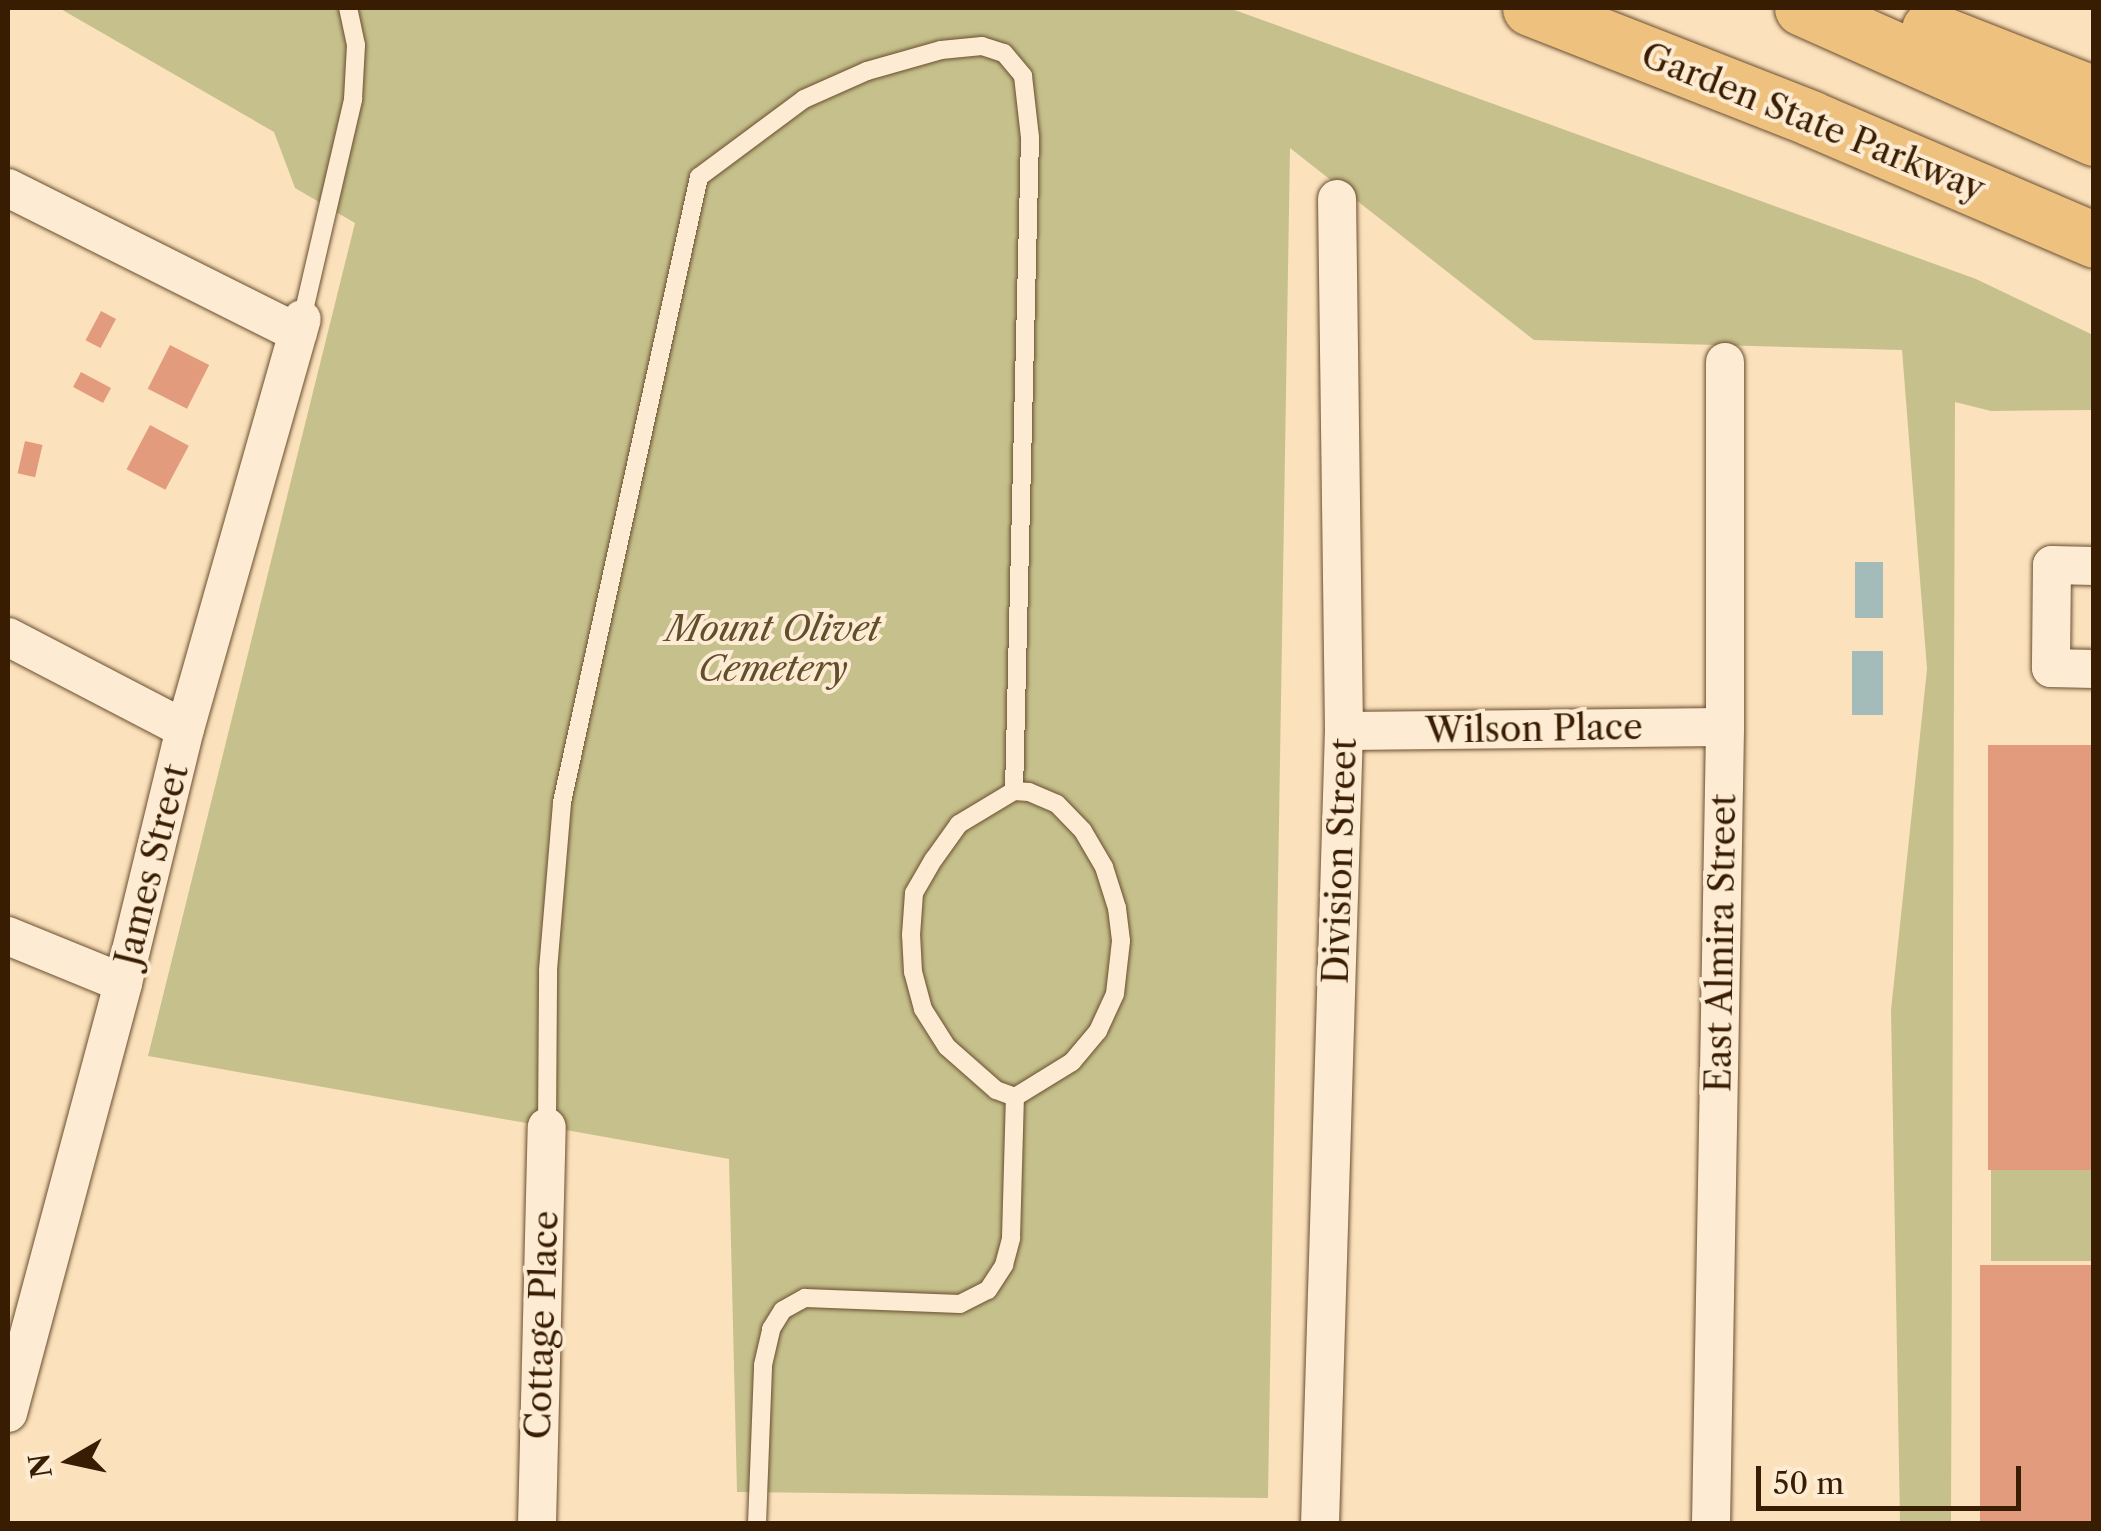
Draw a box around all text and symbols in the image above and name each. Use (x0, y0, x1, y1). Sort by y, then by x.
street label: Garden State Parkway (1635, 34, 1991, 210)
park label: Mount Olivet Cemetery (666, 608, 880, 690)
street label: Wilson Place (1425, 706, 1643, 752)
street label: Division Street (1315, 737, 1365, 985)
street label: James Street (107, 760, 197, 970)
street label: East Almira Street (1697, 792, 1745, 1094)
street label: Cottage Place (517, 1210, 567, 1440)
north arrow (20, 1411, 120, 1511)
scale bar (1761, 1446, 2026, 1508)
text: N (22, 1451, 59, 1480)
text: 50 m (1773, 1465, 1844, 1502)

